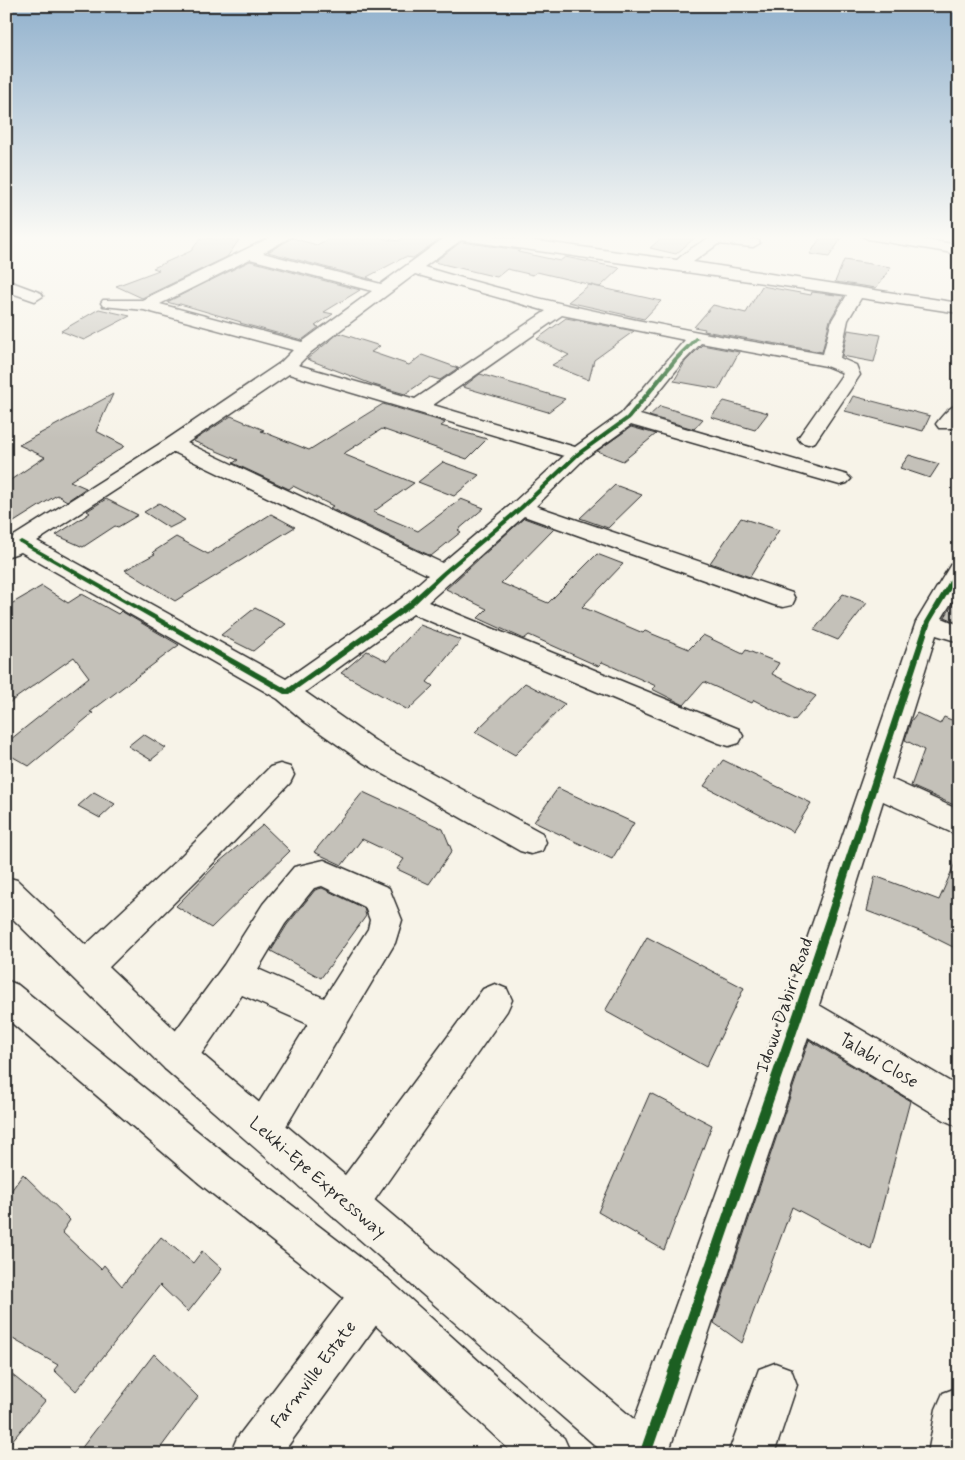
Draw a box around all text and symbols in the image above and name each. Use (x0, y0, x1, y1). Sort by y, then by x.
street label: Idowu Dabiri Road (751, 935, 819, 1076)
street label: Talabi Close (834, 1028, 923, 1094)
street label: Lekki-Epe Expressway (244, 1112, 391, 1244)
street label: Farmville Estate (265, 1316, 362, 1433)

